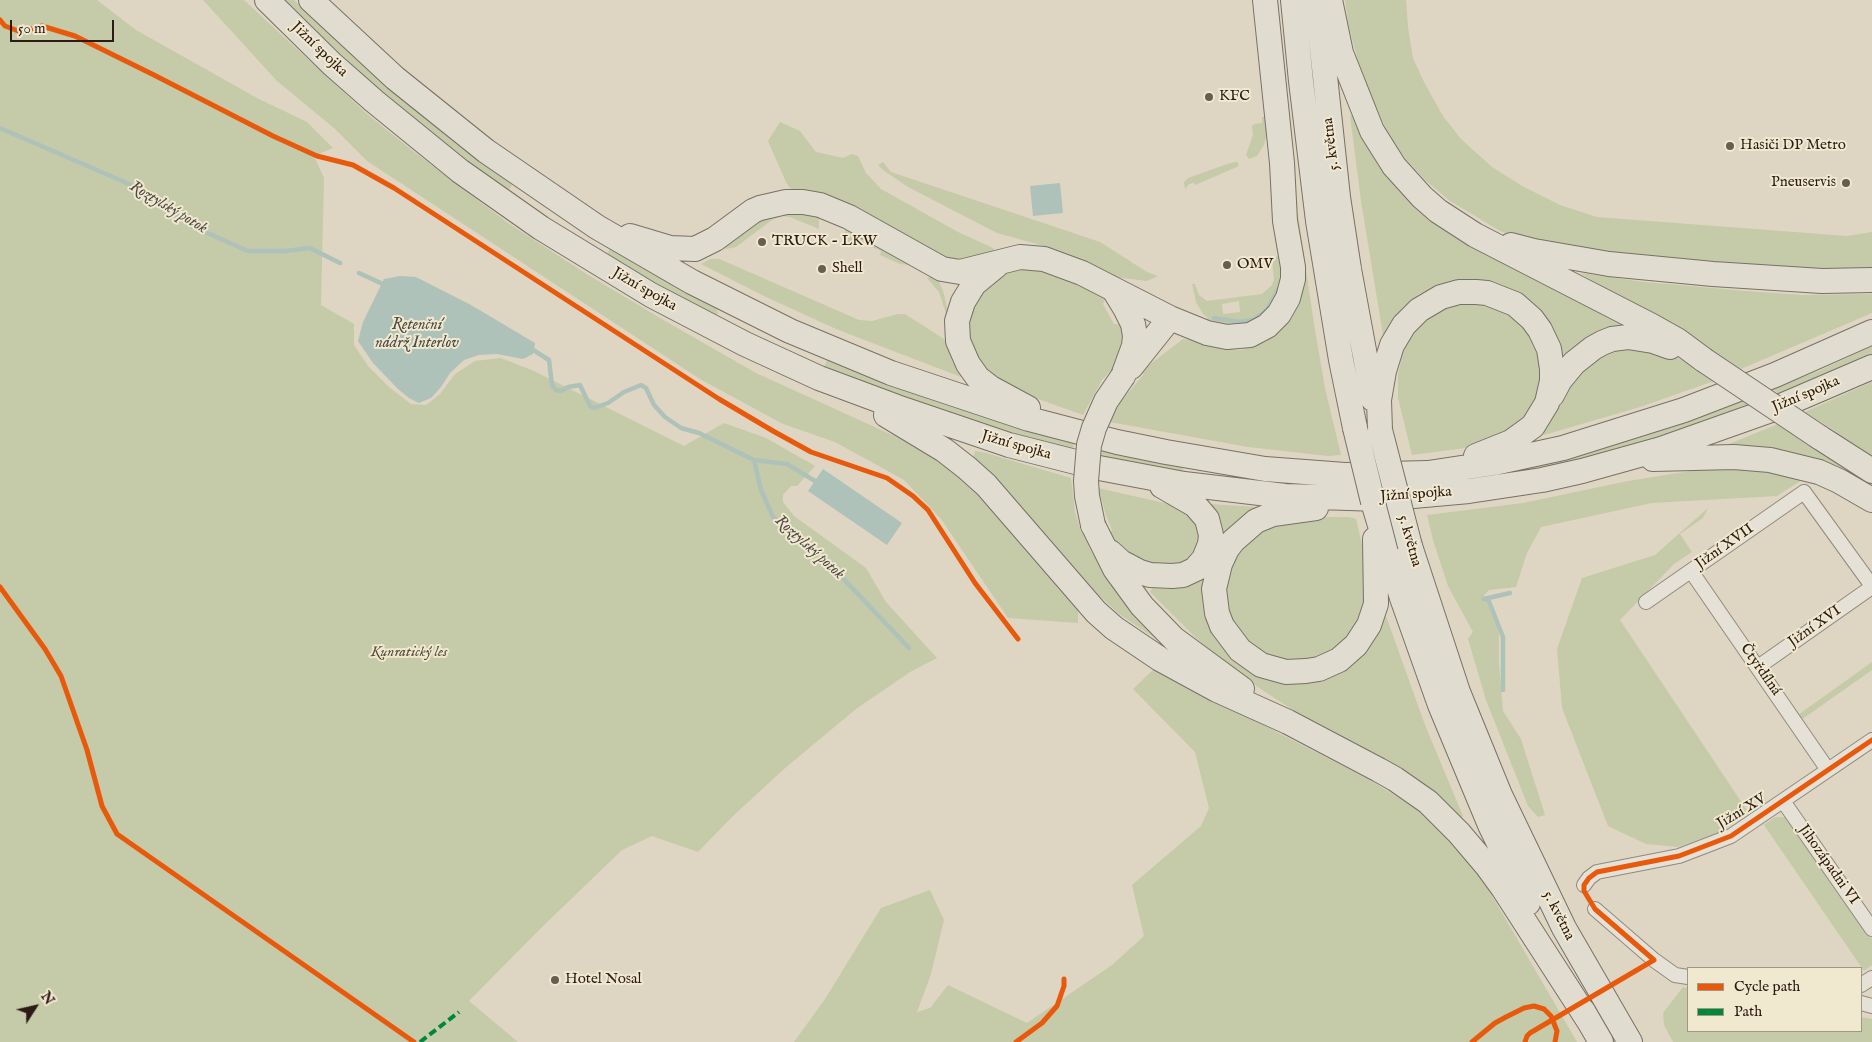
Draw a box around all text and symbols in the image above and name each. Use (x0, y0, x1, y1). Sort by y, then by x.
scale bar (12, 10, 116, 42)
text: 50 m (18, 19, 46, 38)
street label: Jižní spojka (287, 19, 351, 81)
place label: KFC (1219, 88, 1250, 106)
marker: KFC (1203, 91, 1215, 103)
street label: 5. května (1320, 117, 1344, 171)
place label: Hasiči DP Metro (1740, 137, 1846, 155)
marker: Hasiči DP Metro (1724, 140, 1736, 152)
place label: Pneuservis (1771, 174, 1836, 192)
water label: Roztylský potok (126, 177, 210, 239)
marker: Pneuservis (1840, 177, 1852, 189)
place label: TRUCK - LKW (772, 233, 877, 251)
marker: TRUCK - LKW (756, 236, 768, 248)
place label: OMV (1237, 256, 1273, 274)
marker: OMV (1221, 259, 1233, 271)
place label: Shell (832, 260, 863, 278)
marker: Shell (816, 263, 828, 275)
street label: Jižní spojka (608, 264, 680, 316)
water label: Retenční nádrž Interlov (375, 316, 459, 354)
street label: Jižní spojka (1769, 373, 1843, 417)
street label: Jižní spojka (979, 427, 1053, 465)
street label: Jižní spojka (1380, 484, 1452, 506)
water label: Roztylský potok (770, 512, 848, 584)
street label: 5. května (1393, 513, 1425, 569)
street label: Jižní XVII (1692, 520, 1758, 574)
street label: Jižní XVI (1785, 602, 1845, 652)
street label: Čtyřdílná (1736, 641, 1784, 699)
park label: Kunratický les (371, 644, 447, 662)
street label: Jižní XV (1714, 790, 1770, 834)
street label: Jihozápadni VI (1794, 822, 1862, 908)
street label: 5. května (1538, 888, 1578, 944)
legend (1687, 967, 1862, 1032)
place label: Hotel Nosal (565, 971, 642, 989)
marker: Hotel Nosal (549, 974, 561, 986)
text: Cycle path (1734, 977, 1800, 996)
north arrow (10, 982, 60, 1032)
text: N (36, 988, 58, 1009)
text: Path (1734, 1002, 1762, 1021)

